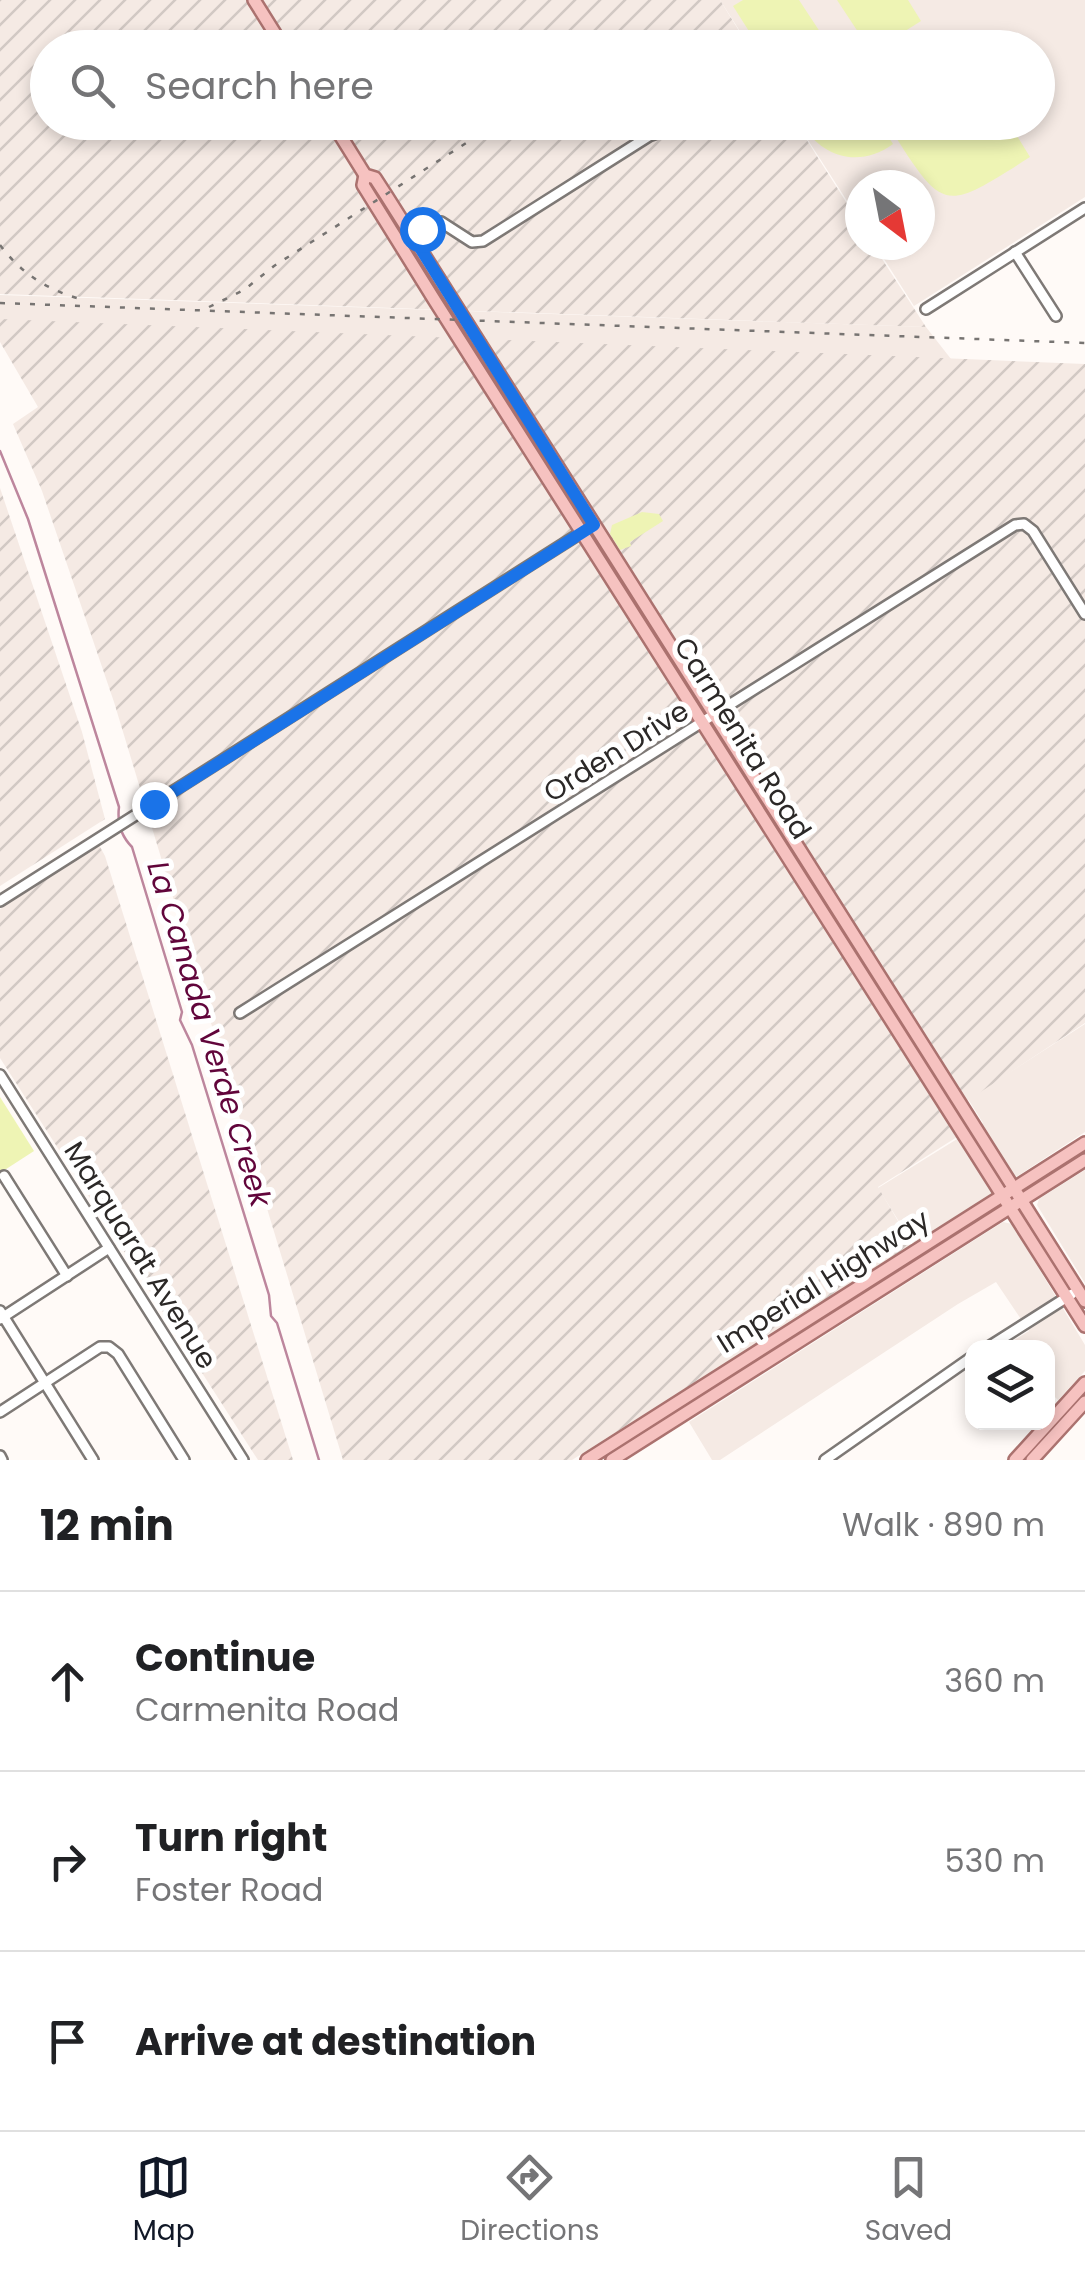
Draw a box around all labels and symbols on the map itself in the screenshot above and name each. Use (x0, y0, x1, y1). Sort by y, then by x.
north arrow (845, 170, 935, 260)
route start (400, 207, 446, 253)
street label: Carmenita Road (665, 630, 820, 847)
street label: Orden Drive (536, 691, 696, 812)
route end (132, 782, 178, 828)
water label: La Canada Verde Creek (136, 856, 283, 1214)
street label: Marquardt Avenue (55, 1134, 226, 1376)
street label: Imperial Highway (710, 1200, 937, 1362)

